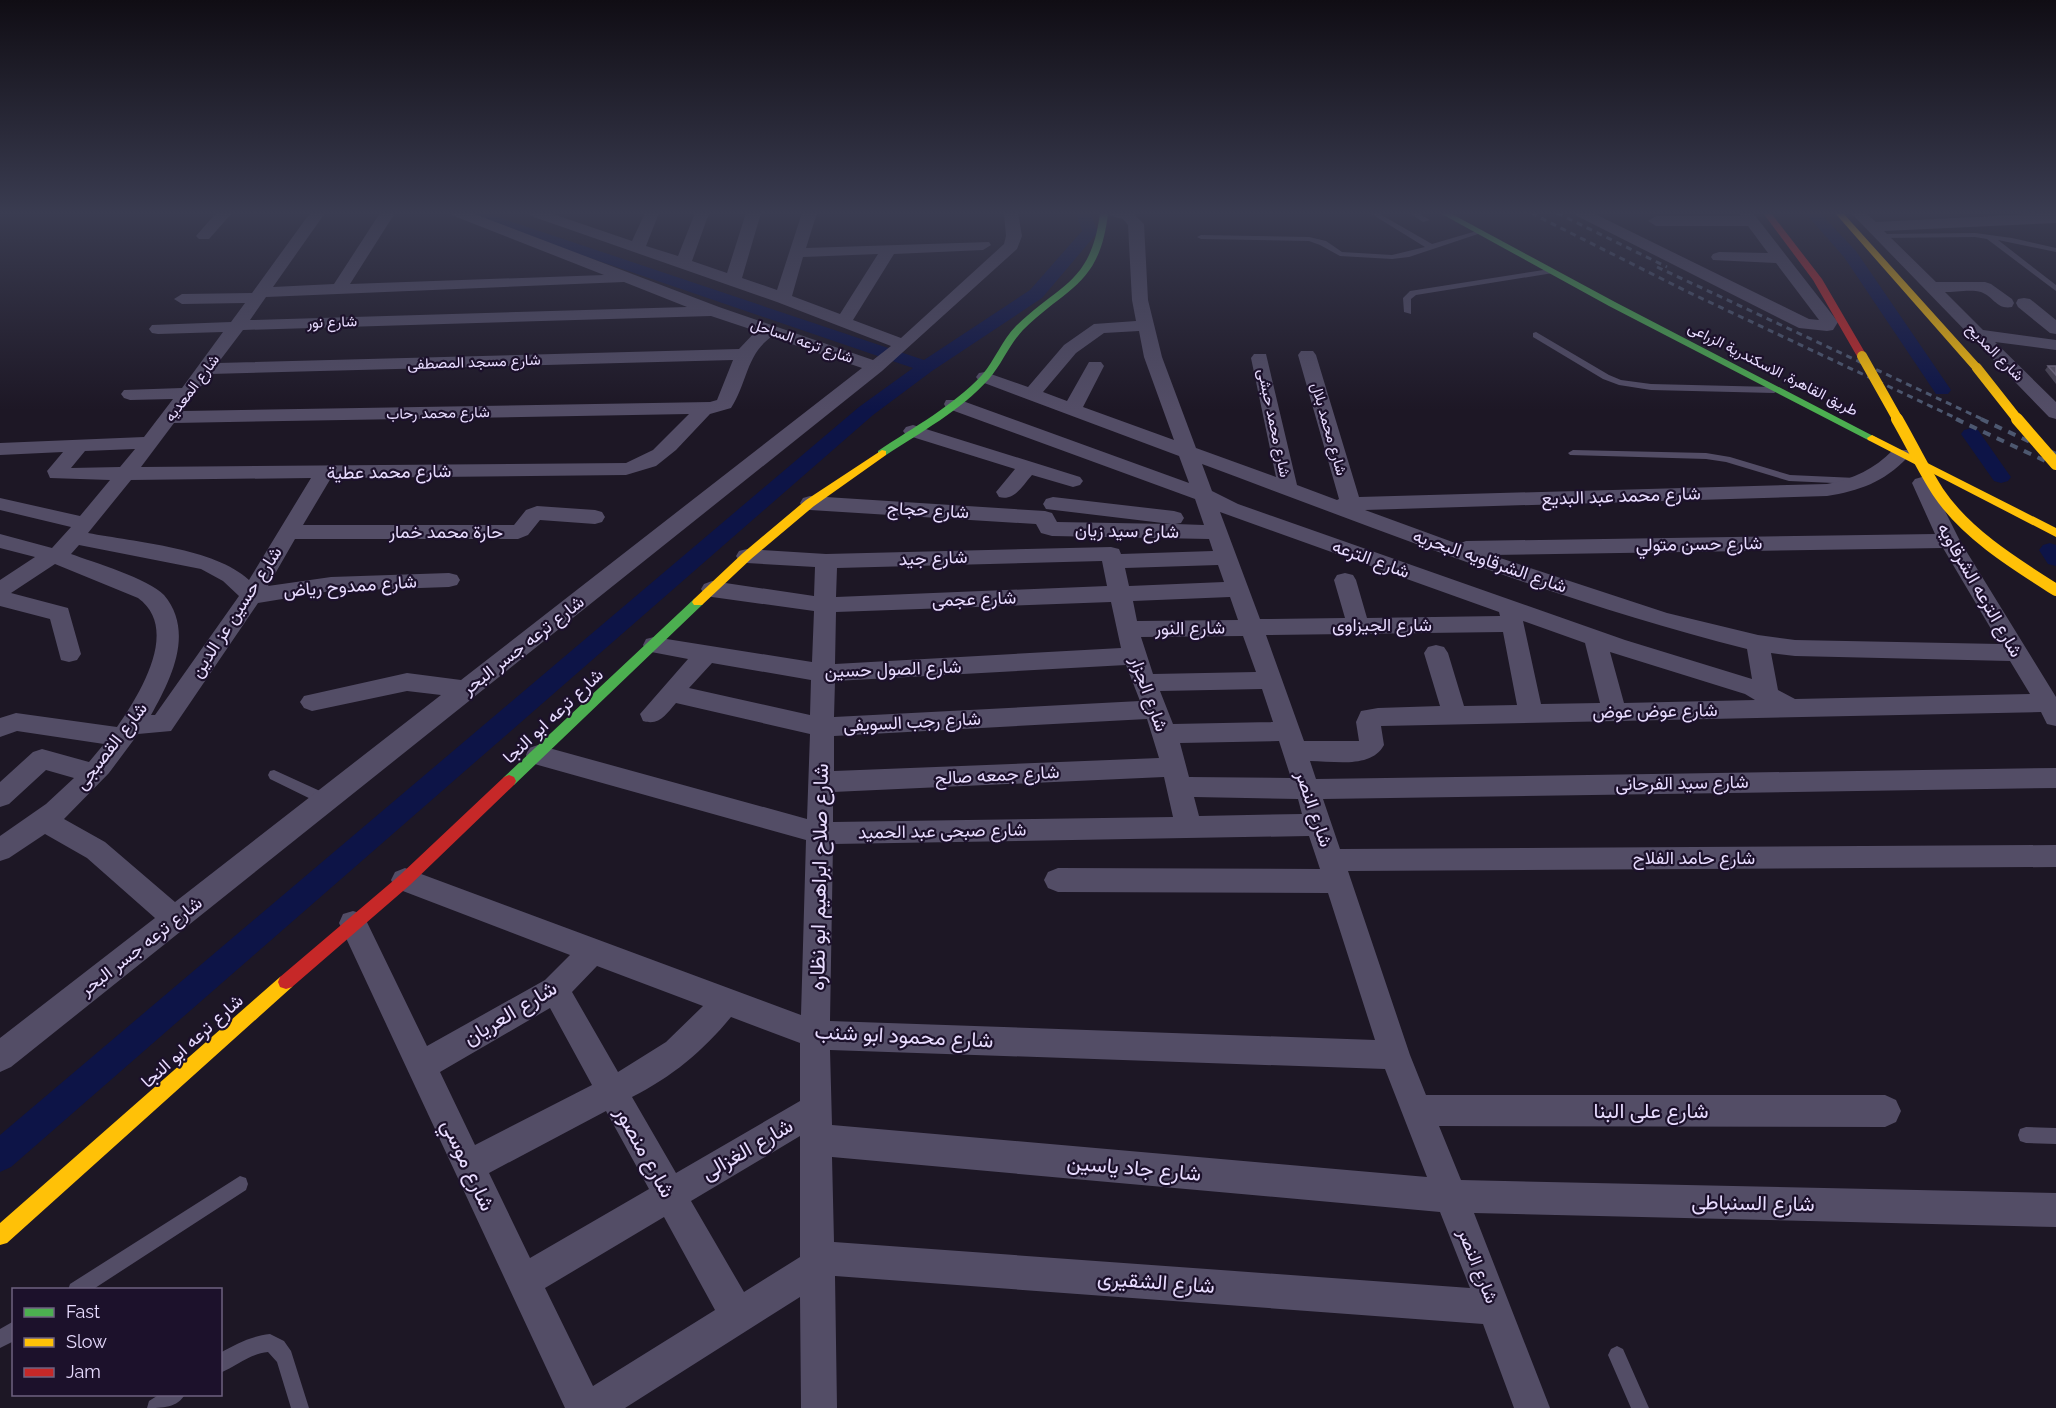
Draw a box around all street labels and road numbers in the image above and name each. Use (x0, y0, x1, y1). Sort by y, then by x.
street label: شارع نور (306, 312, 358, 334)
street label: شارع ترعه الساحل (748, 315, 856, 369)
street label: طريق القاهرة, الاسكندرية الزراعى (1684, 318, 1861, 421)
street label: شارع المديح (1961, 319, 2028, 386)
street label: شارع المعديه (161, 351, 225, 426)
street label: شارع مسجد المصطفى (407, 351, 541, 375)
street label: شارع محمد حبشى (1252, 367, 1294, 479)
street label: شارع محمد بلال (1305, 381, 1351, 478)
street label: شارع محمد رحاب (386, 403, 490, 425)
street label: شارع محمد عطية (327, 460, 451, 485)
street label: شارع محمد عبد البديع (1541, 482, 1701, 511)
street label: شارع حجاج (886, 497, 969, 524)
street label: شارع سيد زيان (1075, 519, 1179, 544)
street label: شارع الترعه الشرقاويه (1932, 519, 2027, 662)
street label: حارة محمد خمار (388, 521, 503, 543)
street label: شارع الشرقاويه البحريه (1410, 524, 1570, 599)
street label: شارع حسن متولي (1636, 532, 1763, 560)
street label: شارع الترعه (1329, 535, 1413, 584)
street label: شارع حسين عز الدين (185, 542, 287, 682)
street label: شارع جيد (898, 546, 968, 571)
street label: شارع ممدوح رياض (282, 570, 418, 603)
street label: شارع عجمى (931, 587, 1017, 612)
street label: شارع ترعه جسر البحر (457, 591, 589, 701)
street label: شارع الجيزاوى (1332, 614, 1432, 637)
street label: شارع النور (1154, 616, 1225, 641)
street label: شارع الجزار (1124, 652, 1173, 735)
street label: شارع الصول حسين (824, 656, 962, 683)
street label: شارع ترعه ابو النجا (498, 664, 609, 769)
street label: شارع القصبجى (70, 698, 153, 795)
street label: شارع عوض عوض (1592, 699, 1718, 724)
street label: شارع رجب السويفى (843, 707, 981, 738)
street label: شارع جمعه صالح (934, 761, 1060, 790)
street label: شارع صلاح ابراهيم ابو نظاره (804, 763, 835, 991)
street label: شارع النصر (1290, 767, 1337, 850)
street label: شارع سيد الفرحانى (1615, 771, 1749, 796)
street label: شارع صبحى عبد الحميد (858, 819, 1026, 844)
street label: شارع حامد الفلاح (1633, 847, 1755, 870)
street label: شارع ترعه جسر البحر (75, 892, 207, 1002)
street label: شارع العريان (458, 975, 562, 1052)
street label: شارع ترعه ابو النجا (136, 989, 248, 1093)
street label: شارع محمود ابو شنب (814, 1018, 994, 1055)
street label: شارع على البنا (1594, 1098, 1708, 1125)
street label: شارع منصور (608, 1101, 681, 1203)
street label: شارع الغزالى (696, 1112, 798, 1187)
street label: شارع موسي (432, 1115, 501, 1217)
street label: شارع جاد ياسين (1066, 1149, 1202, 1188)
street label: شارع السنباطى (1691, 1189, 1815, 1218)
street label: شارع النصر (1452, 1224, 1503, 1307)
street label: شارع الشقيرى (1096, 1265, 1216, 1300)

